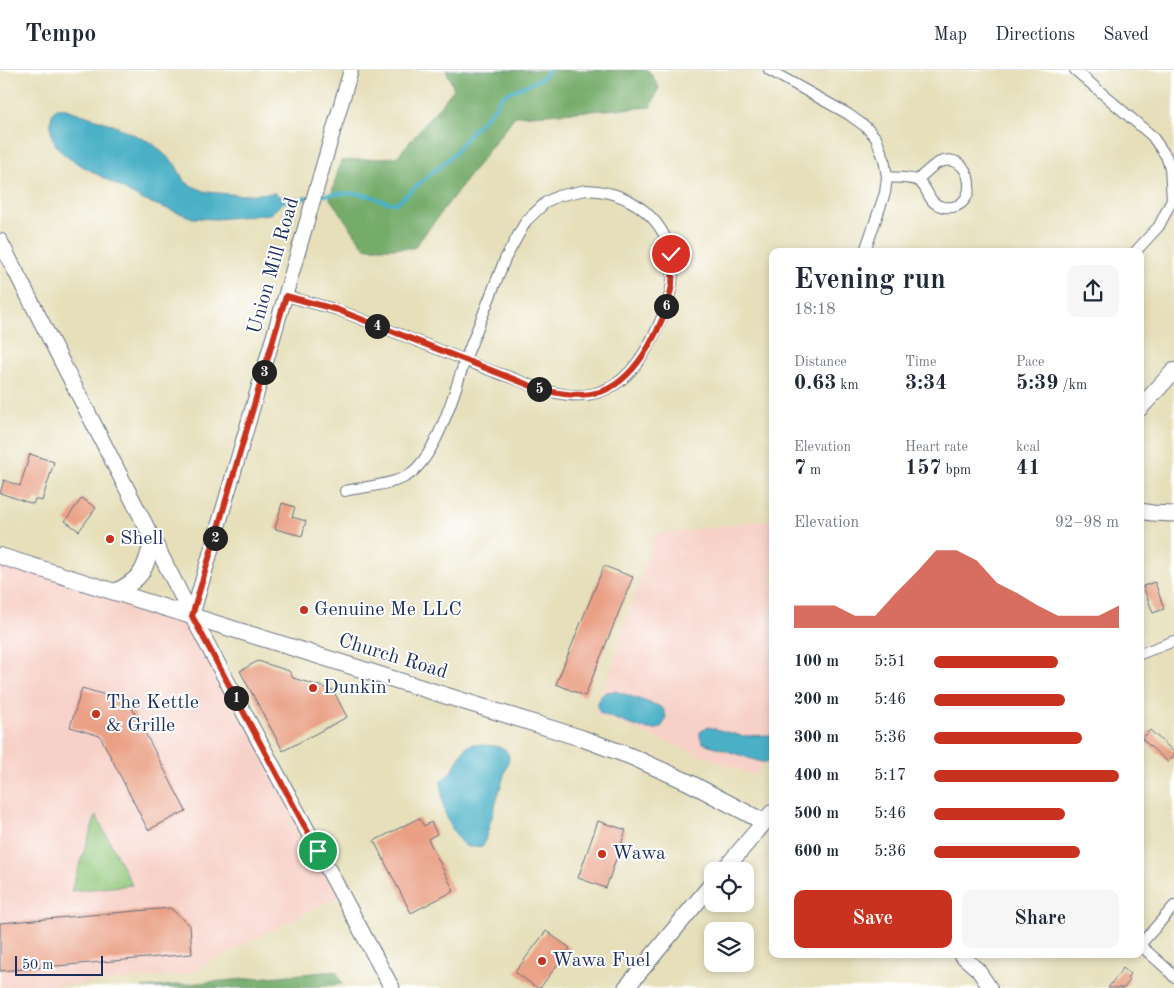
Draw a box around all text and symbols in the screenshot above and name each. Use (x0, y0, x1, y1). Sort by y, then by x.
text: Tempo (25, 23, 96, 47)
text: Map (934, 26, 967, 44)
text: Directions (995, 26, 1075, 44)
text: Saved (1103, 26, 1149, 44)
street label: Union Mill Road (245, 195, 303, 337)
pin (650, 233, 692, 275)
icon: check (657, 240, 685, 268)
button: share (1067, 265, 1119, 317)
text: Evening run (794, 267, 946, 295)
pin: 6 (654, 294, 678, 318)
text: 6 (662, 299, 671, 313)
text: 18:18 (794, 302, 836, 318)
pin: 4 (364, 314, 390, 338)
text: 4 (373, 319, 382, 333)
text: Distance (794, 355, 847, 369)
text: Time (905, 355, 936, 369)
text: Pace (1016, 355, 1044, 369)
pin: 3 (252, 360, 276, 384)
text: 3 (260, 365, 269, 379)
text: 0.63 (794, 373, 836, 394)
text: 3:34 (905, 373, 947, 394)
text: 5:39 (1016, 373, 1058, 394)
pin: 5 (526, 376, 552, 402)
text: km (836, 378, 859, 392)
text: /km (1058, 378, 1087, 392)
text: 5 (535, 382, 544, 396)
text: Elevation (794, 440, 851, 454)
text: Heart rate (905, 440, 968, 454)
text: kcal (1016, 440, 1040, 454)
text: 7 (794, 458, 806, 479)
text: 157 (905, 458, 942, 479)
text: 41 (1016, 458, 1040, 479)
text: m (806, 463, 821, 477)
text: bpm (942, 463, 971, 477)
text: Elevation (794, 515, 859, 531)
text: 92–98 m (1055, 515, 1119, 531)
pin: 2 (202, 526, 228, 550)
place label: Shell (120, 529, 163, 549)
text: 2 (211, 531, 220, 545)
marker: Shell (104, 533, 116, 545)
place label: Genuine Me LLC (314, 600, 462, 620)
marker: Genuine Me LLC (298, 604, 310, 616)
street label: Church Road (336, 631, 450, 683)
text: 100 m (794, 654, 839, 670)
text: 5:51 (874, 654, 906, 670)
place label: Dunkin' (323, 678, 391, 698)
marker: Dunkin' (307, 682, 319, 694)
pin: 1 (224, 686, 248, 710)
text: 1 (232, 691, 241, 705)
text: 200 m (794, 692, 839, 708)
text: 5:46 (874, 692, 906, 708)
place label: The Kettle & Grille (106, 693, 199, 736)
marker: The Kettle & Grille (90, 708, 102, 720)
text: 300 m (794, 730, 839, 746)
text: 5:36 (874, 730, 906, 746)
text: 400 m (794, 768, 839, 784)
text: 5:17 (874, 768, 906, 784)
text: 500 m (794, 806, 839, 822)
text: 5:46 (874, 806, 906, 822)
pin (297, 830, 339, 872)
icon: arrive (304, 837, 332, 865)
place label: Wawa (612, 844, 666, 864)
text: 600 m (794, 844, 839, 860)
text: 5:36 (874, 844, 906, 860)
marker: Wawa (596, 848, 608, 860)
map controls (704, 862, 754, 972)
button: locate (704, 862, 754, 912)
button: Save (794, 890, 952, 948)
button: Share (962, 890, 1119, 948)
button: layers (704, 922, 754, 972)
place label: Wawa Fuel (552, 951, 650, 971)
scale bar (15, 953, 102, 976)
marker: Wawa Fuel (536, 955, 548, 967)
text: 50 m (22, 958, 53, 972)

